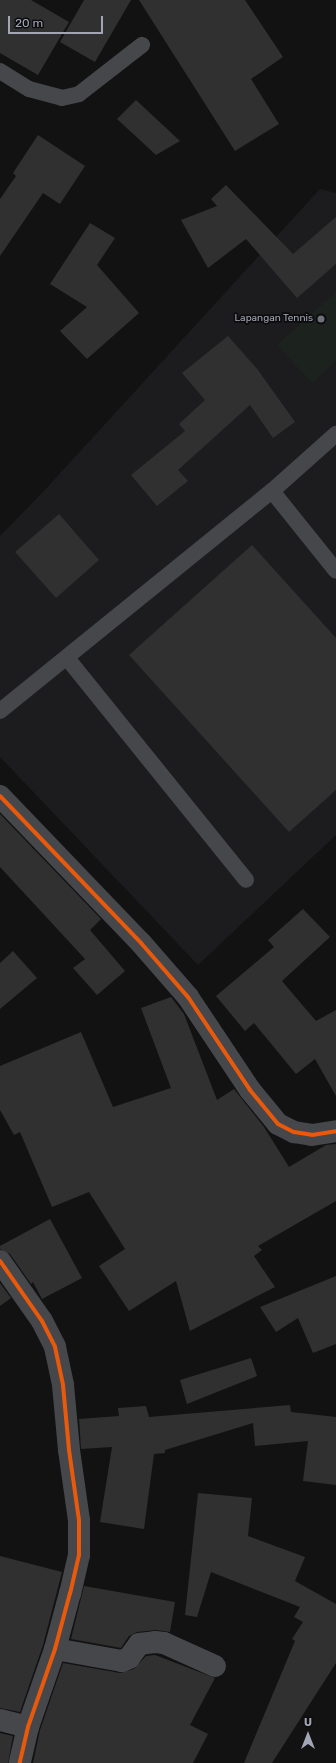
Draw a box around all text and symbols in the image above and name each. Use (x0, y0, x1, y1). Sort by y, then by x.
scale bar (10, 8, 105, 34)
text: 20 m (15, 16, 43, 30)
place label: Lapangan Tennis (234, 313, 313, 325)
marker: Lapangan Tennis (316, 314, 326, 324)
north arrow (288, 1715, 328, 1755)
text: U (304, 1716, 312, 1729)

